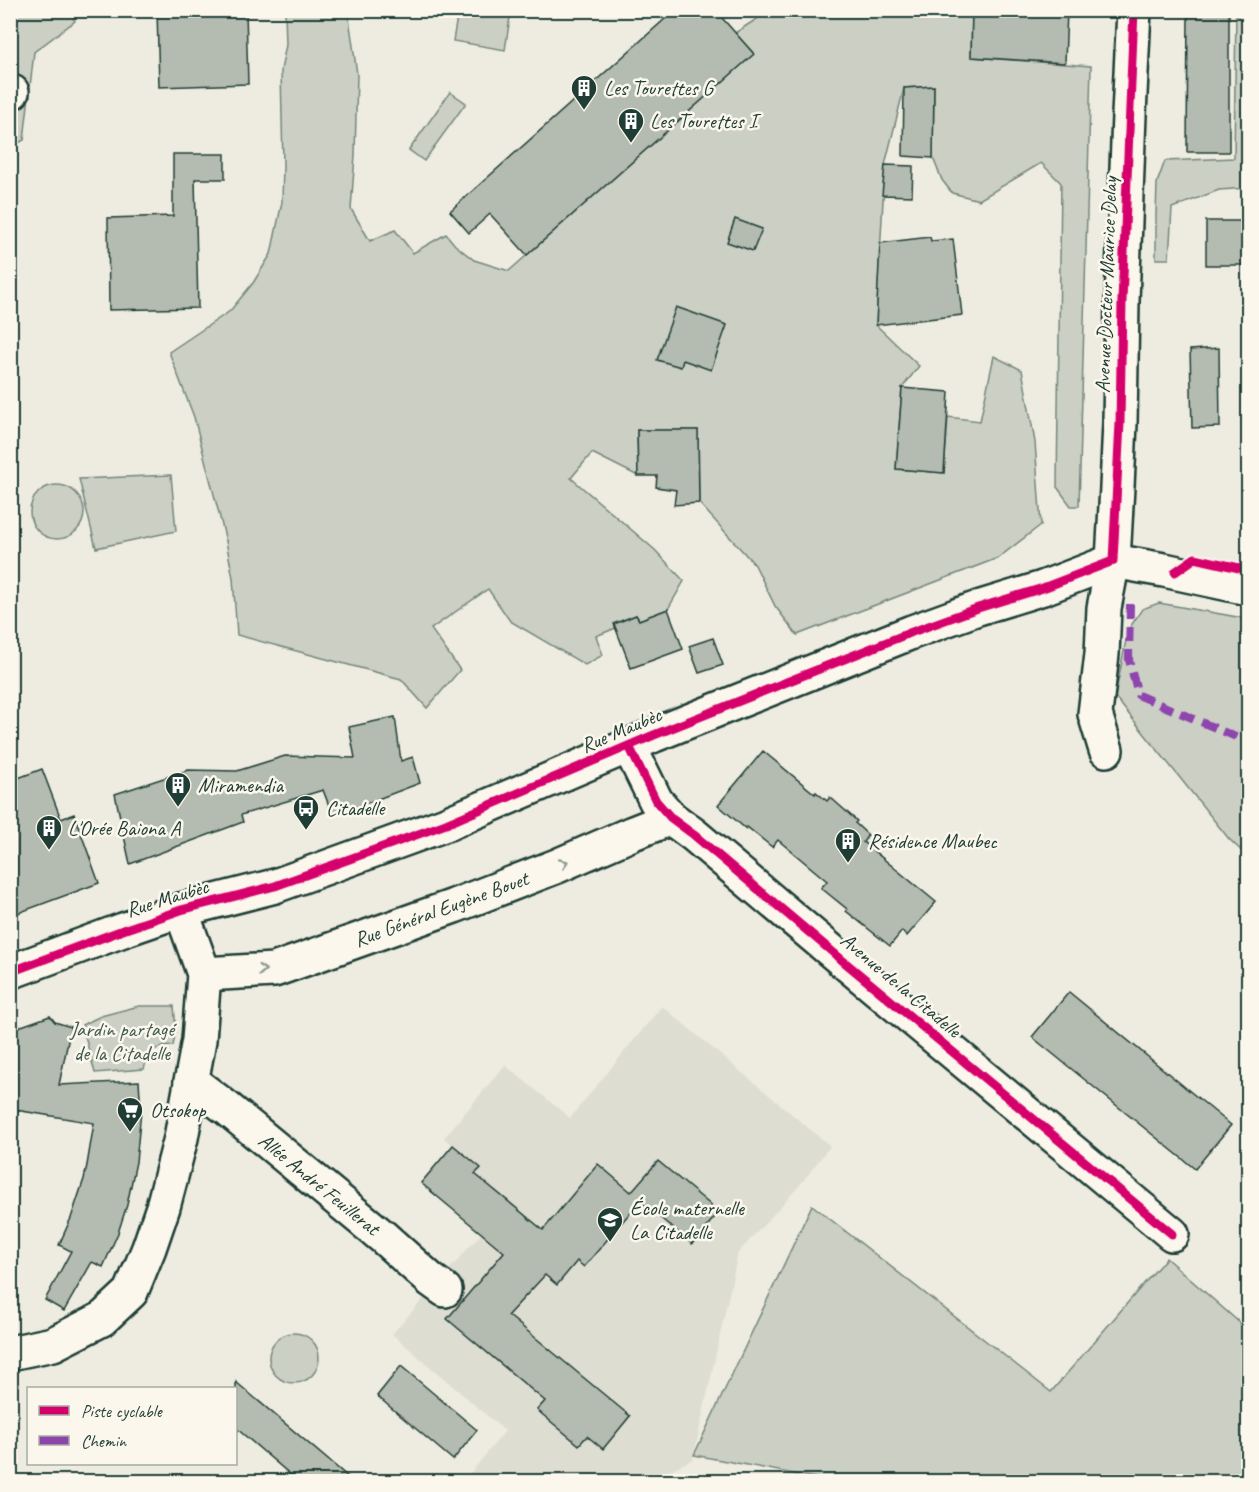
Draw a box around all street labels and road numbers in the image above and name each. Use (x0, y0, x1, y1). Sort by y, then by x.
street label: Avenue Docteur Maurice Delay (1089, 175, 1123, 394)
street label: Rue Maubèc (577, 701, 667, 759)
street label: Rue Général Eugène Bouet (350, 865, 534, 953)
street label: Rue Maubèc (123, 873, 213, 923)
street label: Avenue de la Citadelle (835, 927, 968, 1044)
street label: Allée André Feuillerat (253, 1127, 386, 1242)

